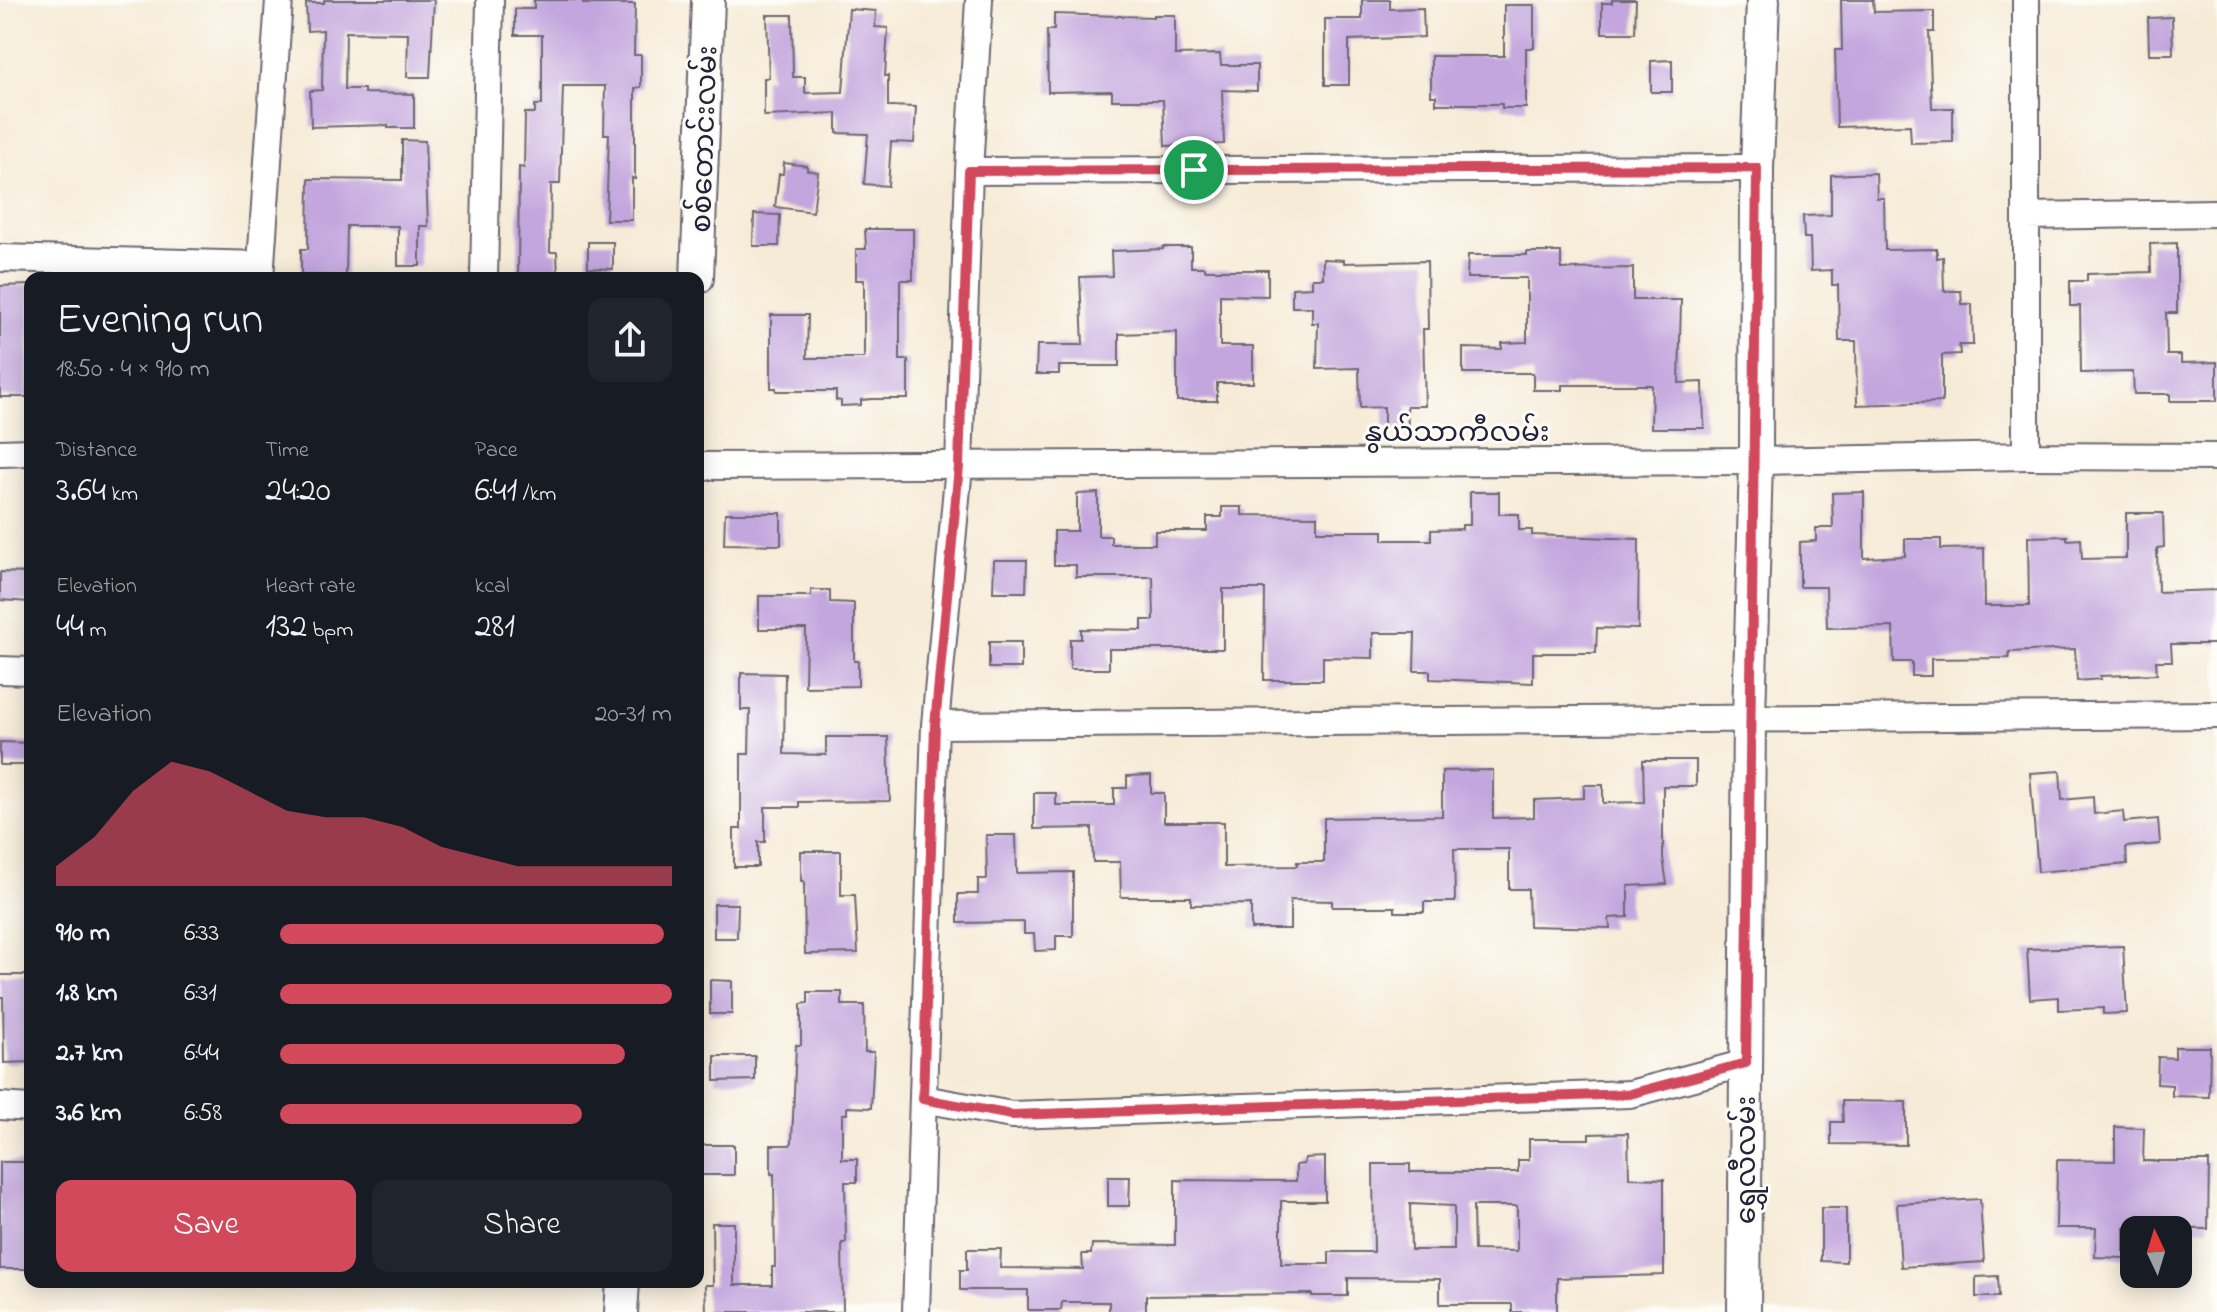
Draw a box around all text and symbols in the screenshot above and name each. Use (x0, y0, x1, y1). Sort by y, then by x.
street label: စစ်တောင်းလမ်း (682, 45, 730, 233)
pin (1160, 136, 1228, 204)
icon: arrive (1172, 148, 1216, 192)
text: Evening run (56, 289, 263, 353)
button: share (588, 298, 672, 382)
text: 18:50 · 4 × 910 m (56, 351, 210, 389)
street label: နွယ်သာကီလမ်း (1364, 413, 1550, 455)
text: Distance (56, 435, 137, 467)
text: Time (265, 435, 309, 467)
text: Pace (475, 435, 518, 467)
text: 3.64 (56, 467, 106, 517)
text: 24:20 (265, 467, 331, 517)
text: 6:41 (475, 467, 517, 517)
text: km (106, 479, 138, 511)
text: /km (517, 479, 556, 511)
text: Elevation (56, 571, 137, 603)
text: Heart rate (265, 571, 356, 603)
text: kcal (475, 571, 510, 603)
text: 44 (56, 603, 84, 653)
text: 132 (265, 603, 307, 653)
text: 281 (475, 603, 515, 653)
text: m (84, 615, 107, 647)
text: bpm (307, 615, 353, 647)
text: Elevation (56, 696, 152, 734)
text: 20–31 m (595, 696, 672, 734)
text: 910 m (56, 915, 110, 953)
text: 6:33 (184, 915, 219, 953)
text: 1.8 km (56, 975, 117, 1013)
text: 6:31 (184, 975, 217, 1013)
text: 2.7 km (56, 1035, 123, 1073)
text: 6:44 (184, 1035, 219, 1073)
text: 3.6 km (56, 1095, 122, 1133)
text: 6:58 (184, 1095, 222, 1133)
street label: ရွှေလီလမ်း (1727, 1096, 1769, 1224)
button: Save (56, 1180, 356, 1272)
button: Share (372, 1180, 672, 1272)
north arrow (2120, 1216, 2192, 1288)
map controls (2120, 1216, 2192, 1288)

